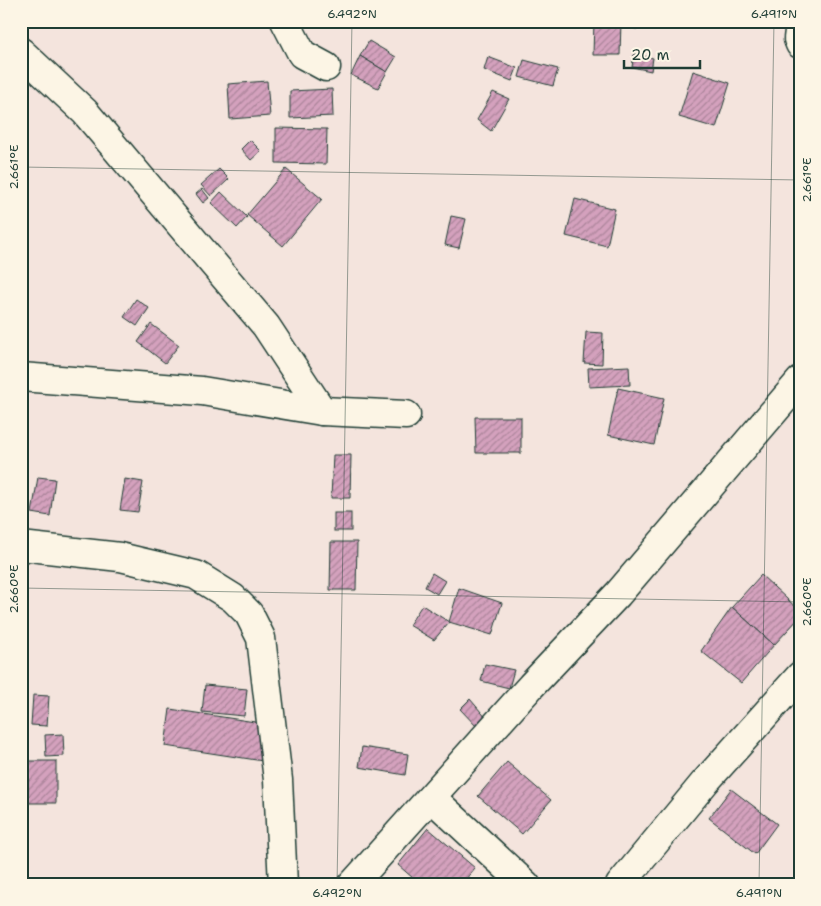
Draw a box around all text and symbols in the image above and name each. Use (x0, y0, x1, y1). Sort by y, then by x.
text: 6.492°N (327, 6, 377, 22)
text: 6.491°N (751, 6, 797, 22)
scale bar (624, 38, 700, 70)
text: 20 m (631, 45, 670, 65)
text: 2.661°E (6, 144, 22, 190)
text: 2.661°E (799, 157, 815, 203)
text: 2.660°E (6, 564, 22, 614)
text: 2.660°E (799, 577, 815, 627)
text: 6.492°N (312, 885, 362, 901)
text: 6.491°N (736, 885, 782, 901)

